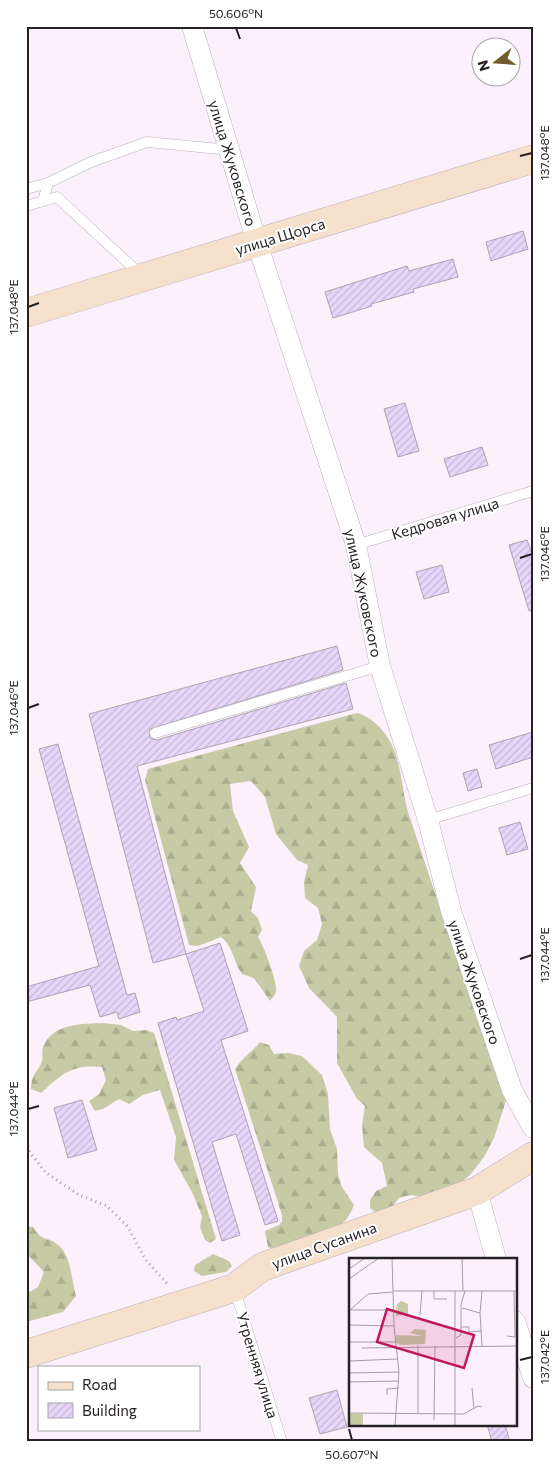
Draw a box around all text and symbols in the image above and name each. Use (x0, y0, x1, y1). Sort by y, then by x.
text: 50.606°N (209, 6, 263, 20)
north arrow (472, 38, 522, 88)
text: N (473, 58, 493, 73)
street label: улица Жуковского (205, 98, 261, 228)
text: 137.048°E (537, 125, 551, 181)
street label: улица Щорса (233, 214, 327, 258)
text: 137.048°E (6, 279, 20, 335)
street label: Кедровая улица (389, 493, 501, 543)
text: 137.046°E (537, 526, 551, 582)
street label: улица Жуковского (342, 527, 386, 659)
text: 137.046°E (6, 680, 20, 736)
street label: улица Жуковского (445, 917, 505, 1047)
text: 137.044°E (537, 927, 551, 983)
text: 137.044°E (6, 1081, 20, 1137)
street label: улица Сусанина (269, 1218, 379, 1272)
inset map (349, 1258, 516, 1426)
street label: Утренняя улица (233, 1310, 283, 1420)
text: 137.042°E (537, 1330, 551, 1384)
legend (38, 1366, 200, 1430)
text: Road (82, 1375, 117, 1393)
text: Building (82, 1401, 137, 1419)
text: 50.607°N (325, 1447, 379, 1461)

